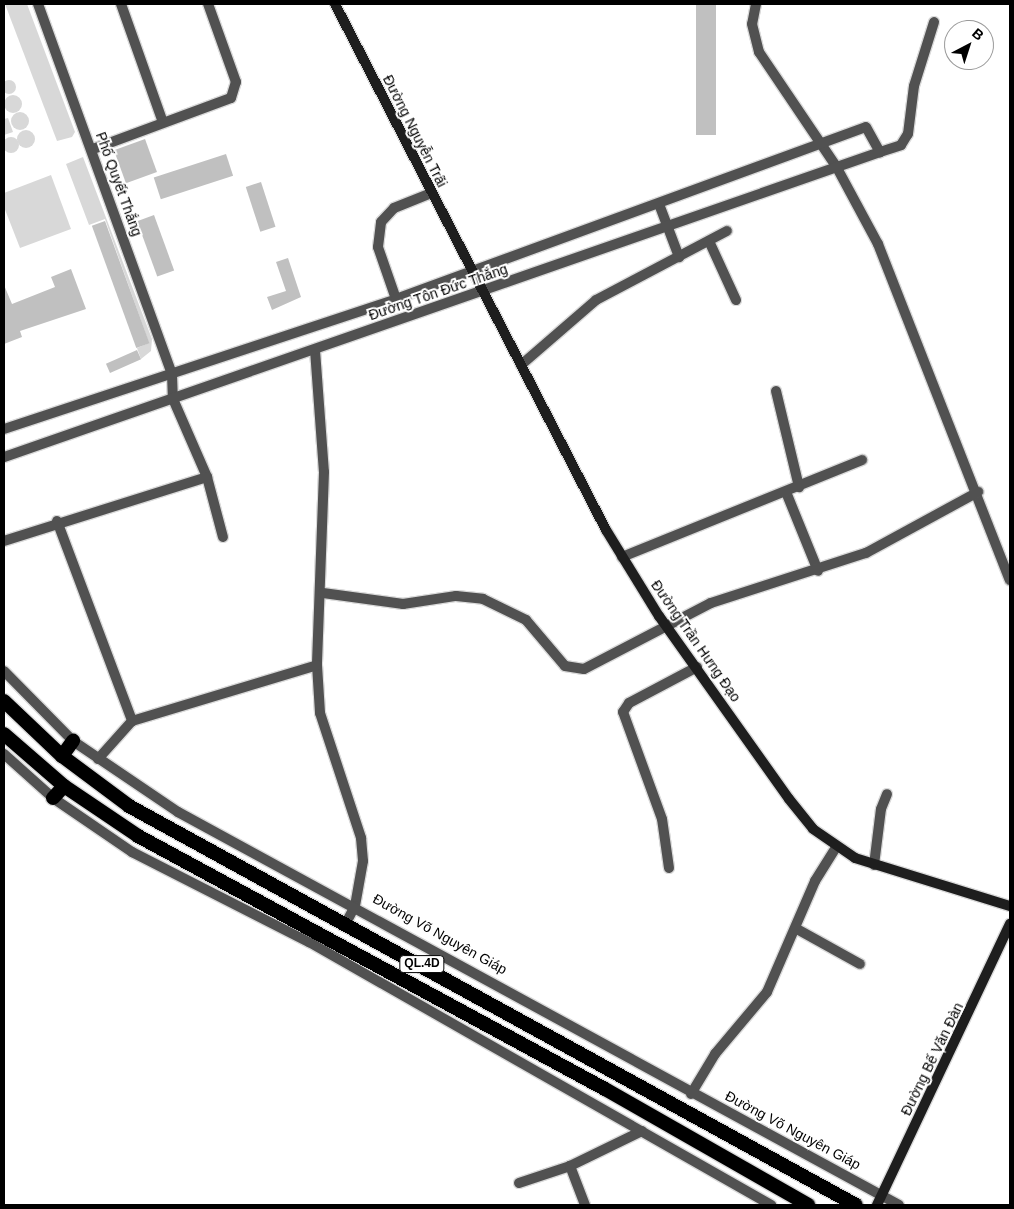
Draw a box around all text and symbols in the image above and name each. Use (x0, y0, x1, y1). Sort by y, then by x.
north arrow (944, 20, 994, 70)
text: B (969, 25, 987, 44)
street label: Đường Nguyễn Trãi (379, 72, 451, 190)
street label: Phố Quyết Thắng (92, 130, 146, 238)
street label: Đường Tôn Đức Thắng (366, 260, 510, 324)
street label: Đường Trần Hưng Đạo (648, 577, 744, 705)
street label: Đường Võ Nguyên Giáp (370, 890, 510, 978)
road number: QL.4D (398, 954, 446, 974)
street label: Đường Bế Văn Đàn (897, 1000, 967, 1118)
street label: Đường Võ Nguyên Giáp (722, 1087, 864, 1173)

